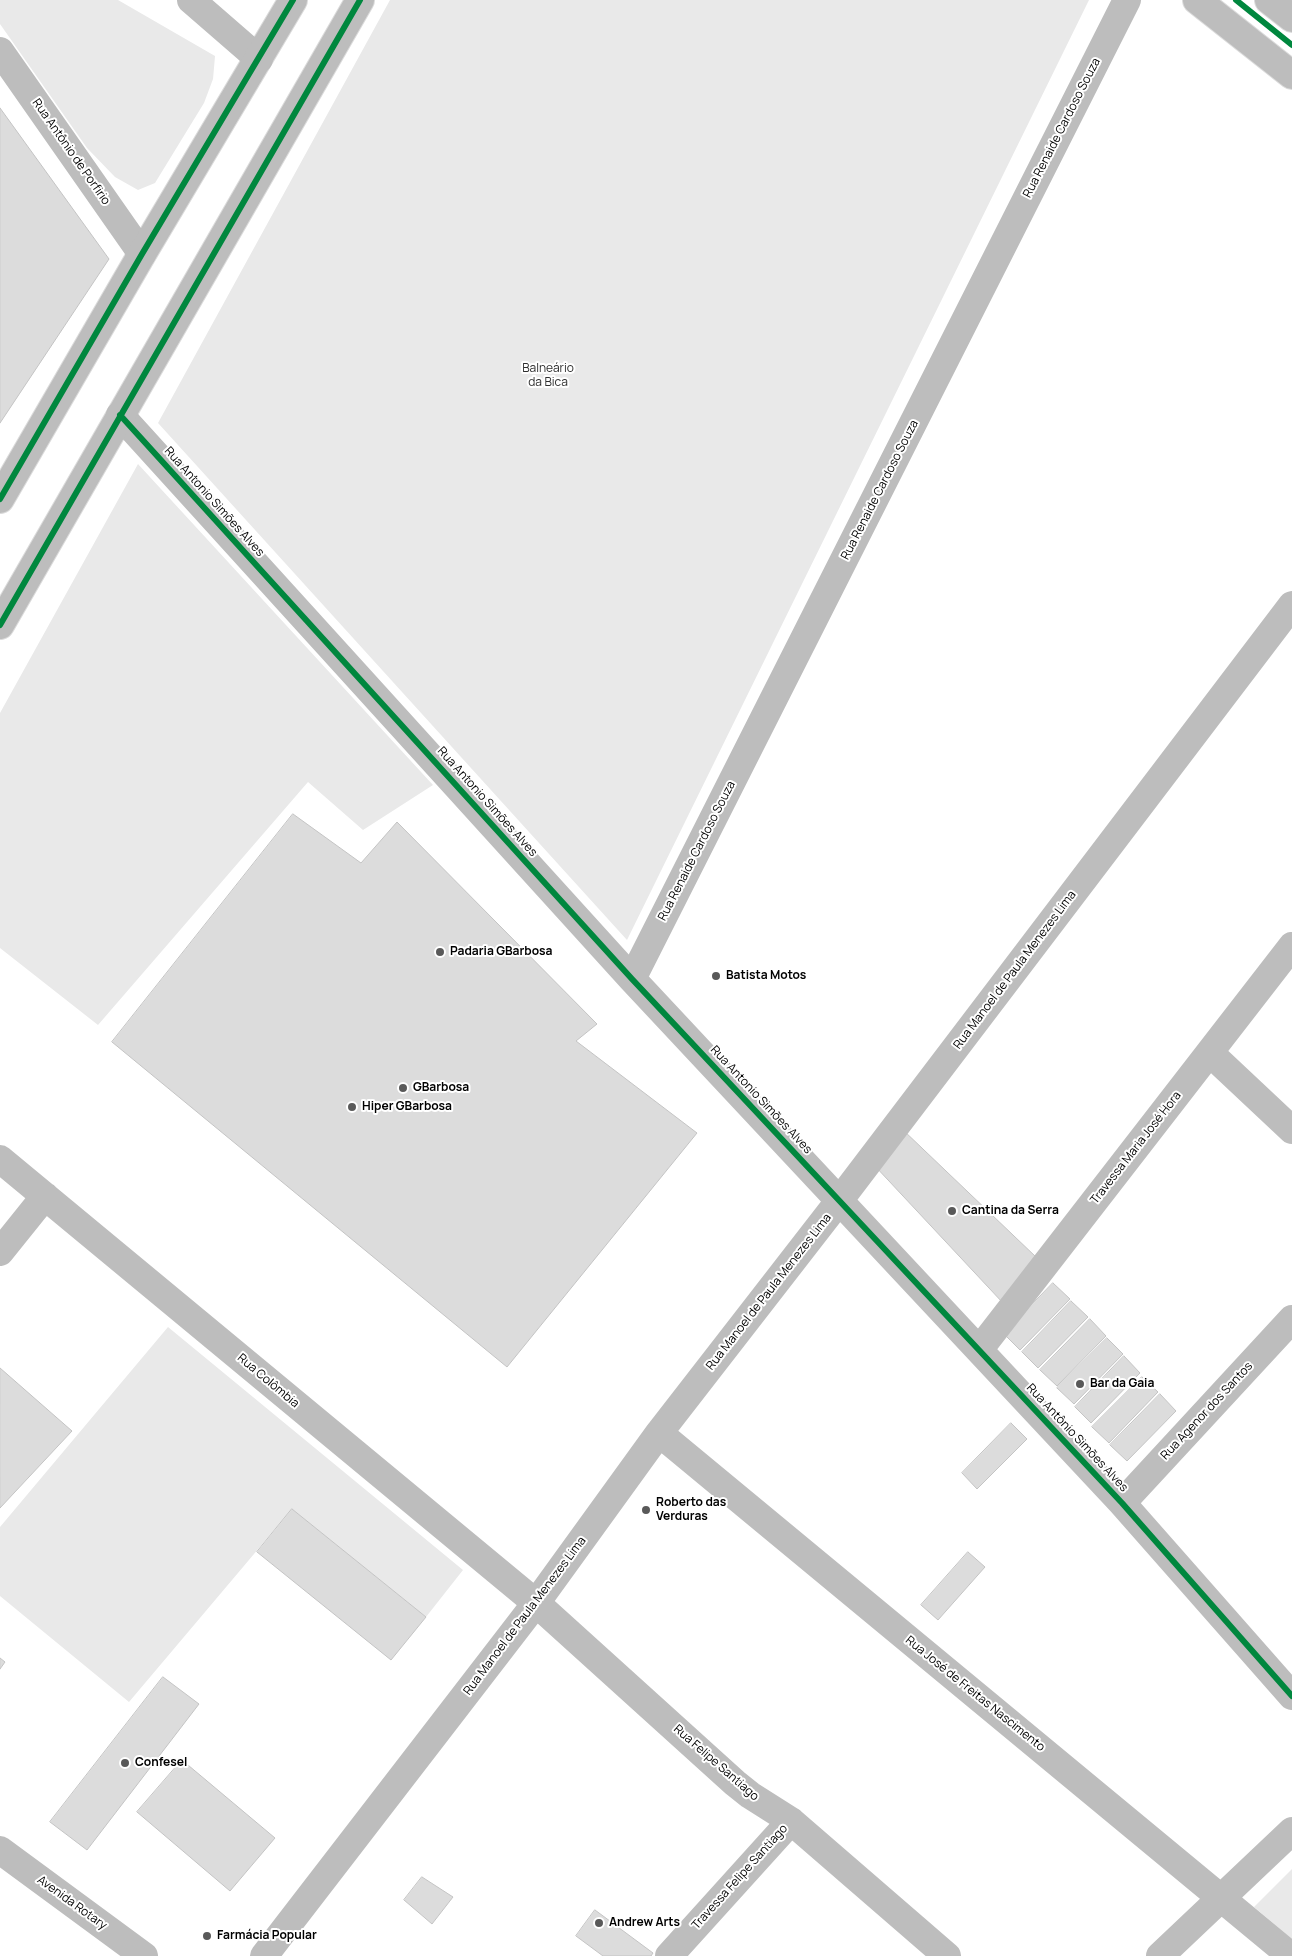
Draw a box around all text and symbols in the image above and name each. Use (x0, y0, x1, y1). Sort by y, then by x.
street label: Rua Renaide Cardoso Souza (1020, 56, 1104, 200)
street label: Rua Antônio de Porfirio (29, 96, 113, 208)
park label: Balneário da Bica (522, 362, 574, 390)
street label: Rua Renaide Cardoso Souza (838, 418, 922, 562)
street label: Rua Antonio Simões Alves (161, 444, 267, 560)
street label: Rua Antonio Simões Alves (434, 744, 540, 860)
street label: Rua Renaide Cardoso Souza (655, 779, 739, 923)
street label: Rua Manoel de Paula Menezes Lima (951, 888, 1079, 1052)
place label: Padaria GBarbosa (450, 945, 552, 959)
marker: Padaria GBarbosa (434, 946, 446, 958)
place label: Batista Motos (726, 969, 806, 983)
marker: Batista Motos (710, 970, 722, 982)
street label: Rua Antonio Simões Alves (707, 1043, 815, 1157)
place label: GBarbosa (413, 1081, 469, 1095)
marker: GBarbosa (397, 1082, 409, 1094)
street label: Travessa Maria José Hora (1088, 1089, 1184, 1207)
place label: Hiper GBarbosa (362, 1100, 452, 1114)
marker: Hiper GBarbosa (346, 1101, 358, 1113)
place label: Cantina da Serra (962, 1204, 1059, 1218)
marker: Cantina da Serra (946, 1205, 958, 1217)
street label: Rua Manoel de Paula Menezes Lima (703, 1211, 835, 1373)
street label: Rua Colômbia (234, 1351, 302, 1411)
street label: Rua Agenor dos Santos (1158, 1359, 1256, 1463)
place label: Bar da Gaia (1090, 1377, 1154, 1391)
marker: Bar da Gaia (1074, 1378, 1086, 1390)
street label: Rua Antônio Simões Alves (1023, 1381, 1131, 1495)
place label: Roberto das Verduras (656, 1496, 726, 1524)
marker: Roberto das Verduras (640, 1504, 652, 1516)
street label: Rua Manoel de Paula Menezes Lima (461, 1534, 589, 1698)
street label: Rua José de Freitas Nascimento (902, 1633, 1048, 1755)
street label: Rua Felipe Santiago (670, 1722, 762, 1804)
place label: Confesel (135, 1756, 187, 1770)
marker: Confesel (119, 1757, 131, 1769)
street label: Travessa Felipe Santiago (689, 1822, 791, 1932)
street label: Avenida Rotary (34, 1873, 110, 1933)
place label: Andrew Arts (609, 1916, 680, 1930)
marker: Andrew Arts (593, 1917, 605, 1929)
place label: Farmácia Popular (217, 1929, 317, 1943)
marker: Farmácia Popular (201, 1930, 213, 1942)

